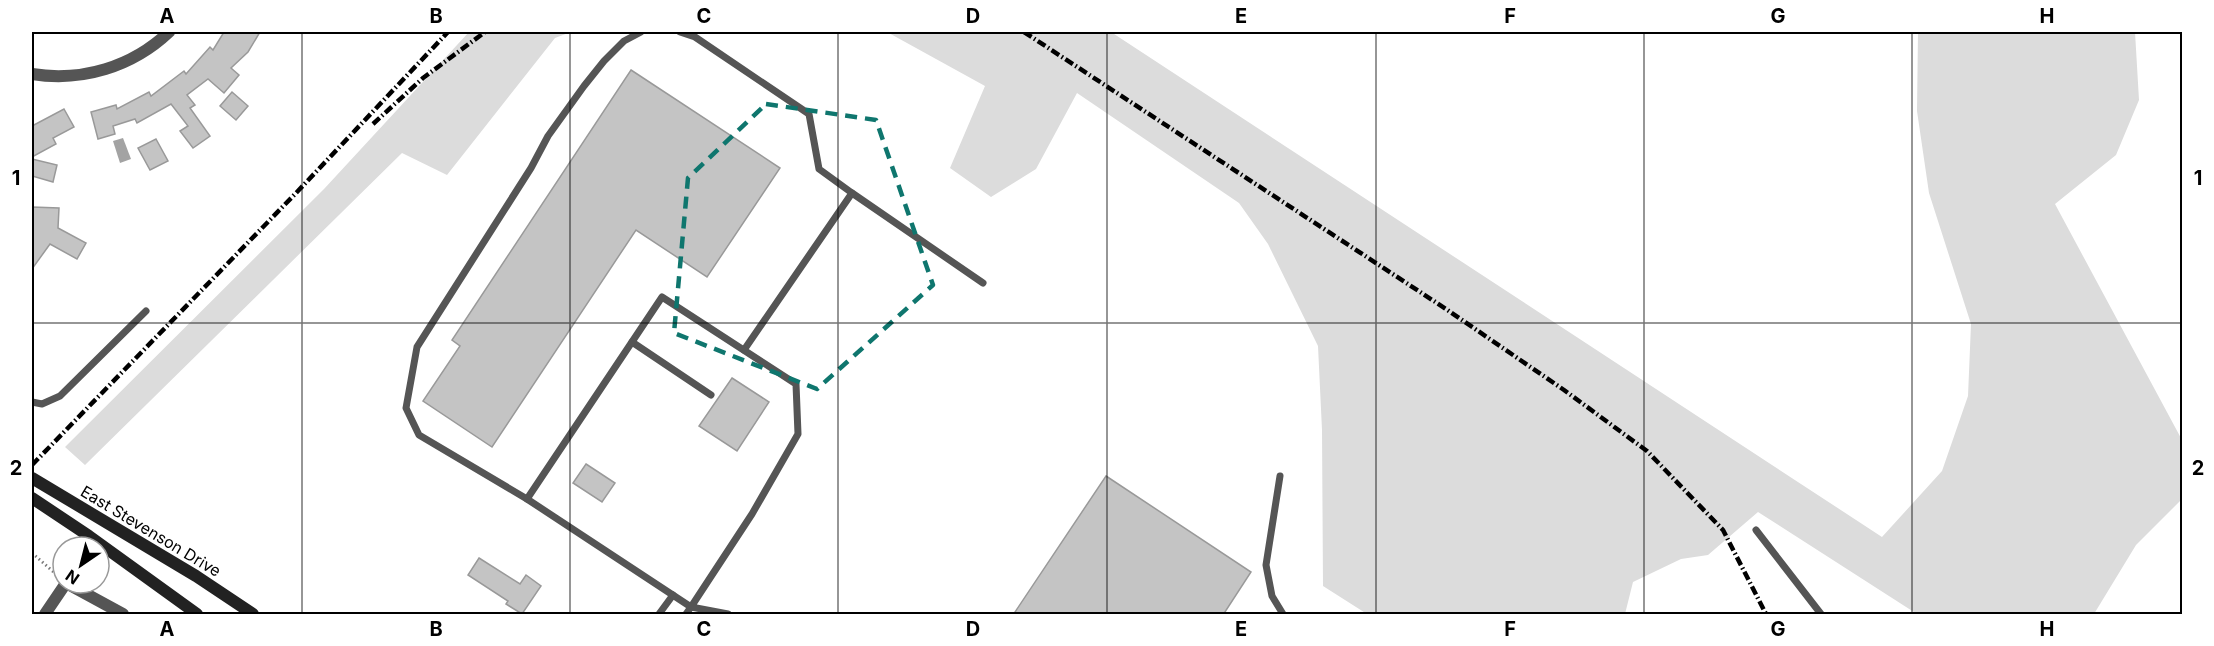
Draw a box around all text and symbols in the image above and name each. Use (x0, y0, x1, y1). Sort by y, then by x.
text: A (160, 4, 175, 28)
text: B (429, 4, 443, 28)
text: C (697, 4, 711, 28)
text: D (966, 4, 980, 28)
text: E (1235, 4, 1247, 28)
text: F (1504, 4, 1516, 28)
text: G (1770, 4, 1786, 28)
text: H (2040, 4, 2054, 28)
text: 1 (12, 166, 20, 190)
text: 1 (2194, 166, 2202, 190)
text: 2 (10, 456, 22, 480)
text: 2 (2192, 456, 2204, 480)
street label: East Stevenson Drive (77, 481, 225, 581)
north arrow (51, 535, 111, 595)
text: N (62, 566, 83, 589)
text: A (160, 617, 175, 641)
text: B (429, 617, 443, 641)
text: C (697, 617, 711, 641)
text: D (966, 617, 980, 641)
text: E (1235, 617, 1247, 641)
text: F (1504, 617, 1516, 641)
text: G (1770, 617, 1786, 641)
text: H (2040, 617, 2054, 641)

